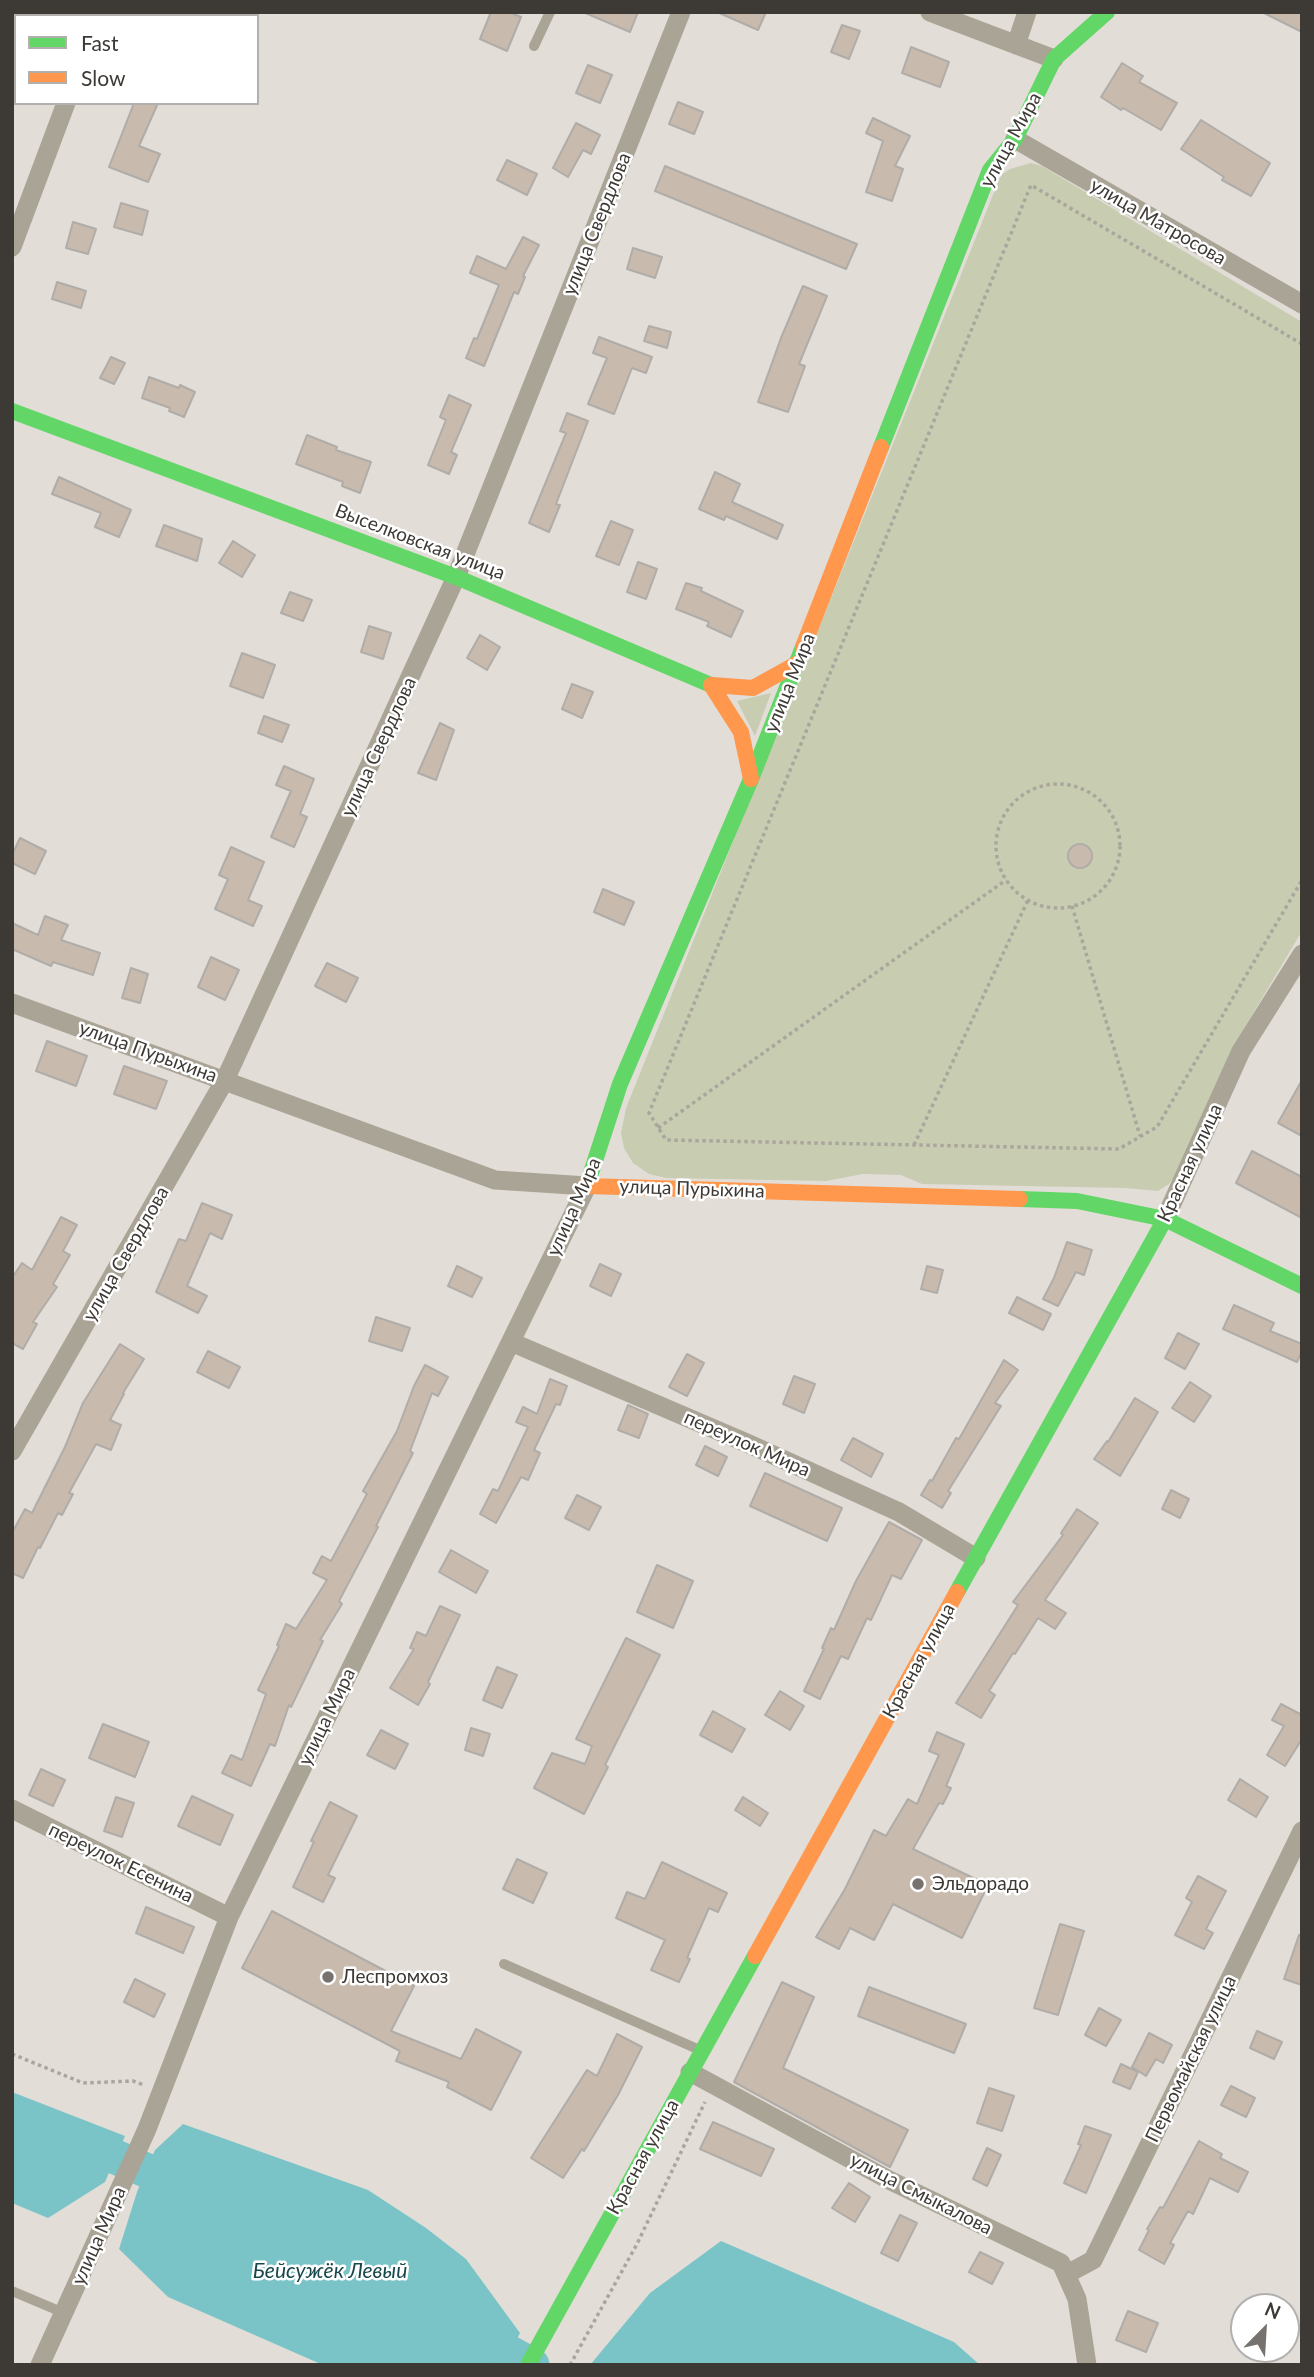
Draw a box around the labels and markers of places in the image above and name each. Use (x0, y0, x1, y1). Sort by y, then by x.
place label: Эльдорадо (932, 1873, 1029, 1895)
marker: Эльдорадо (910, 1876, 926, 1892)
place label: Леспромхоз (342, 1966, 448, 1988)
marker: Леспромхоз (320, 1969, 336, 1985)

